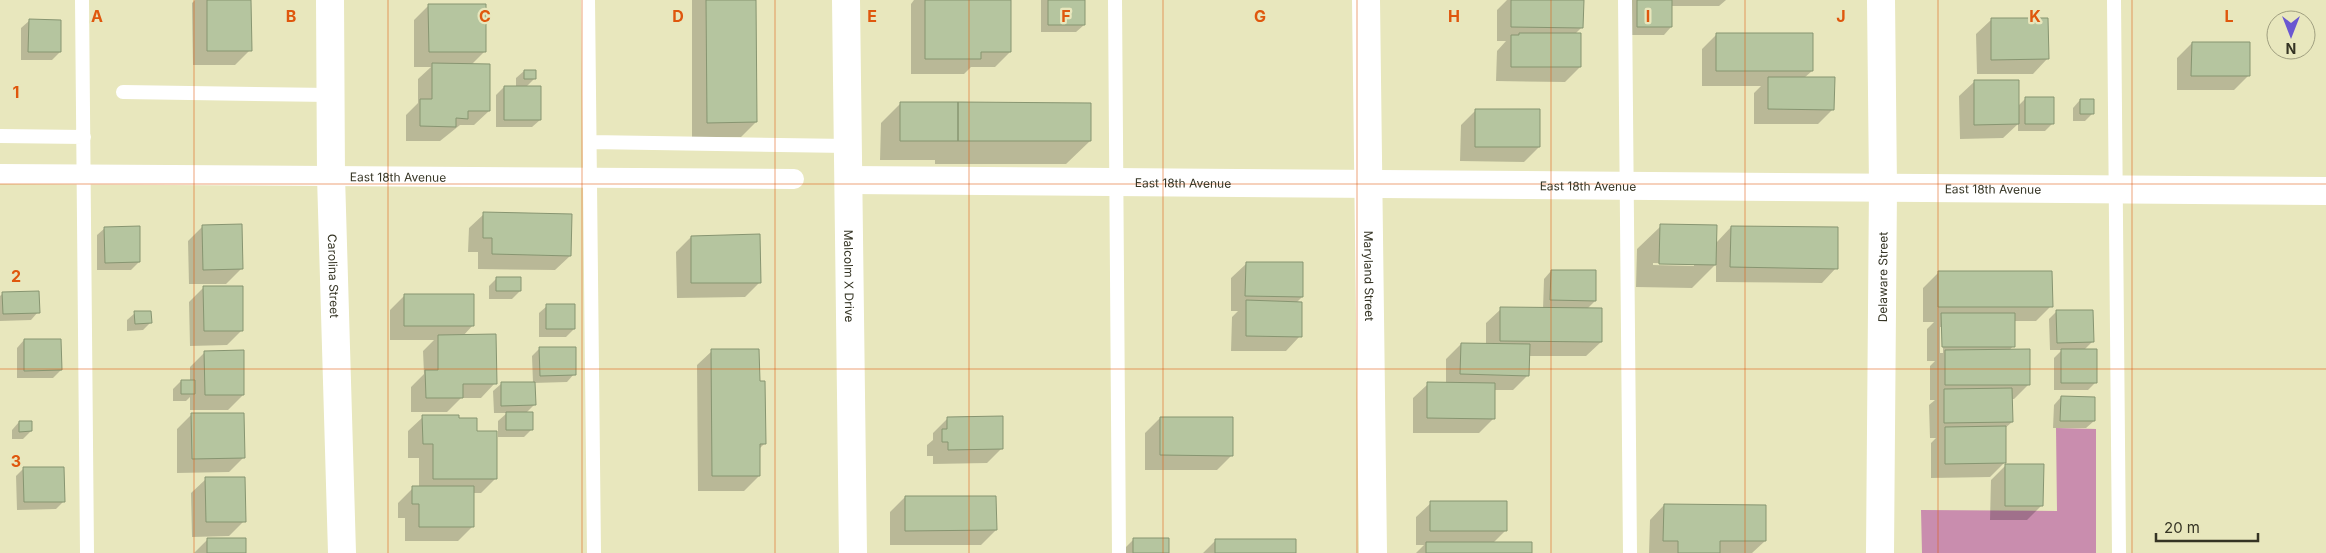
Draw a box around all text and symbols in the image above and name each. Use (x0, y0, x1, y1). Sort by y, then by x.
text: A (91, 6, 103, 26)
text: B (286, 6, 296, 26)
text: C (479, 6, 491, 26)
text: D (672, 6, 684, 26)
text: E (867, 6, 877, 26)
text: F (1061, 6, 1071, 26)
text: G (1254, 6, 1266, 26)
text: H (1448, 6, 1460, 26)
text: I (1646, 6, 1650, 26)
text: J (1836, 6, 1846, 26)
text: K (2029, 6, 2041, 26)
text: L (2224, 6, 2234, 26)
north arrow (2266, 10, 2316, 60)
text: N (2286, 40, 2296, 57)
text: 1 (13, 82, 19, 102)
street label: East 18th Avenue (350, 169, 446, 184)
street label: East 18th Avenue (1135, 175, 1231, 190)
street label: East 18th Avenue (1540, 178, 1636, 193)
street label: East 18th Avenue (1945, 181, 2041, 196)
street label: Malcolm X Drive (841, 230, 858, 322)
street label: Maryland Street (1361, 231, 1378, 321)
street label: Delaware Street (1874, 232, 1890, 322)
street label: Carolina Street (325, 234, 343, 318)
text: 2 (11, 266, 21, 286)
text: 3 (11, 451, 21, 471)
scale bar (2156, 510, 2258, 542)
text: 20 m (2164, 518, 2200, 537)

